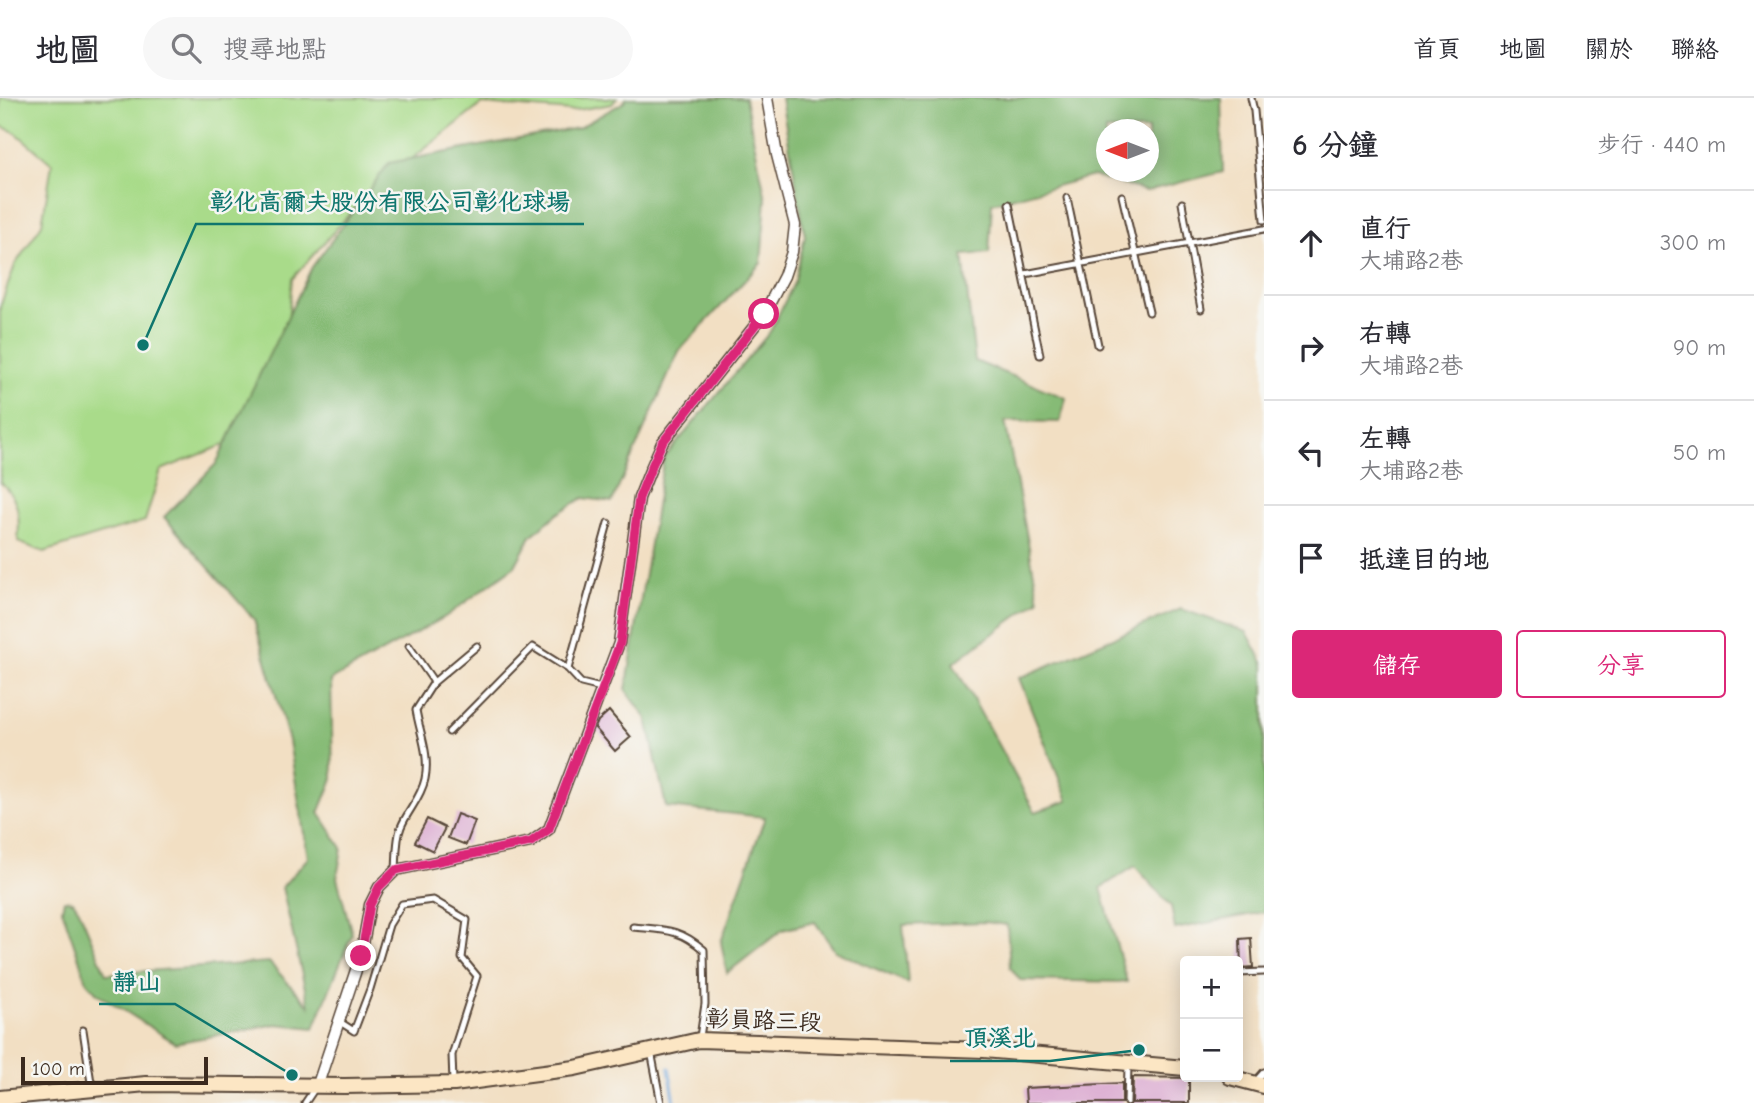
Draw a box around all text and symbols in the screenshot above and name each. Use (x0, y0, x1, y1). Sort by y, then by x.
search box (143, 17, 633, 80)
icon: search (167, 29, 205, 67)
text: 地圖 (35, 31, 101, 69)
text: 搜尋地點 (223, 35, 327, 65)
text: 首頁 (1413, 35, 1461, 63)
text: 地圖 (1499, 35, 1547, 63)
text: 關於 (1585, 35, 1633, 63)
text: 聯絡 (1671, 35, 1719, 63)
north arrow (1096, 119, 1159, 182)
text: 6 分鐘 (1292, 128, 1378, 163)
text: 步行 · 440 m (1598, 131, 1726, 158)
callout: 彰化高爾夫股份有限公司彰化球場 (196, 179, 584, 224)
text: 彰化高爾夫股份有限公司彰化球場 (210, 188, 570, 216)
text: 直行 (1359, 214, 1411, 244)
icon: ahead (1292, 224, 1330, 262)
text: 300 m (1660, 229, 1726, 256)
text: 大埔路2巷 (1359, 247, 1463, 274)
route start (748, 298, 779, 329)
text: 右轉 (1359, 319, 1411, 349)
icon: right (1292, 329, 1330, 367)
text: 90 m (1673, 334, 1726, 361)
text: 大埔路2巷 (1359, 352, 1463, 379)
text: 左轉 (1359, 424, 1411, 454)
icon: left (1292, 434, 1330, 472)
text: 50 m (1673, 439, 1726, 466)
text: 大埔路2巷 (1359, 457, 1463, 484)
icon: arrive (1292, 539, 1330, 577)
text: 抵達目的地 (1359, 545, 1489, 575)
button: 儲存 (1292, 630, 1502, 698)
button: 分享 (1516, 630, 1726, 698)
route end (345, 940, 376, 971)
map controls (1180, 956, 1243, 1082)
button: + (1180, 956, 1243, 1019)
callout: 靜山 (99, 959, 175, 1004)
text: 靜山 (113, 968, 161, 996)
street label: 彰員路三段 (706, 1005, 822, 1036)
callout: 頂溪北 (950, 1016, 1050, 1061)
button: − (1180, 1019, 1243, 1082)
text: 頂溪北 (964, 1024, 1036, 1052)
scale bar (21, 1054, 208, 1086)
text: 100 m (32, 1058, 85, 1080)

